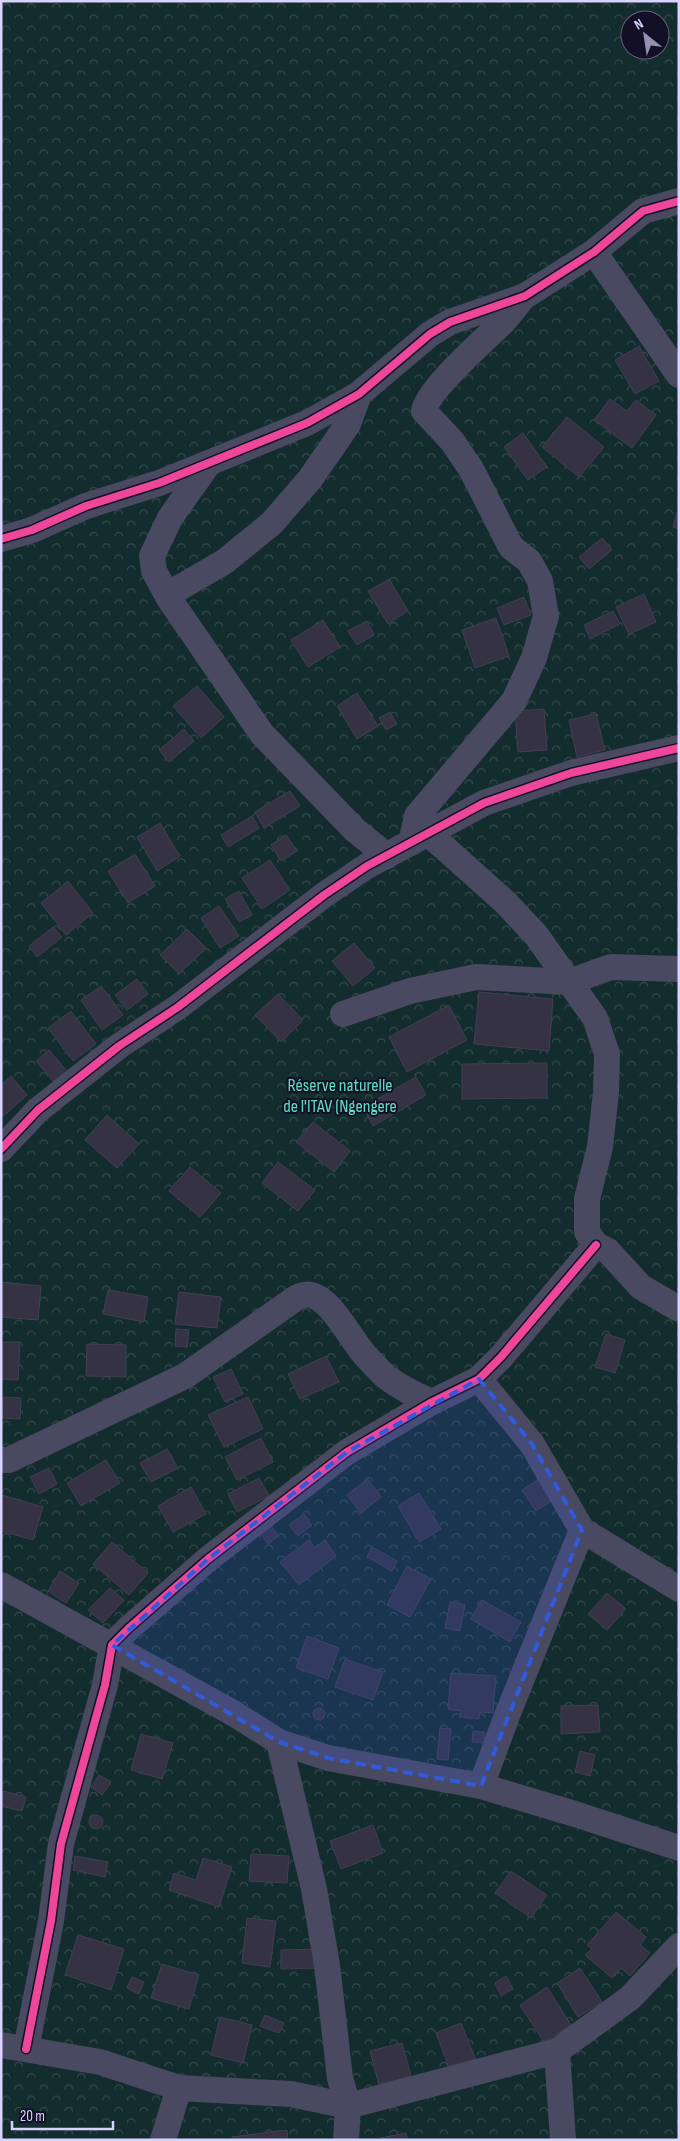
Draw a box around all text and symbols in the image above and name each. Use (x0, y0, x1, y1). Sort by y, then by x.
north arrow (620, 10, 670, 60)
text: N (631, 15, 646, 33)
park label: Réserve naturelle de l'ITAV (Ngengere (283, 1075, 397, 1117)
scale bar (12, 2098, 114, 2130)
text: 20 m (20, 2107, 45, 2126)

